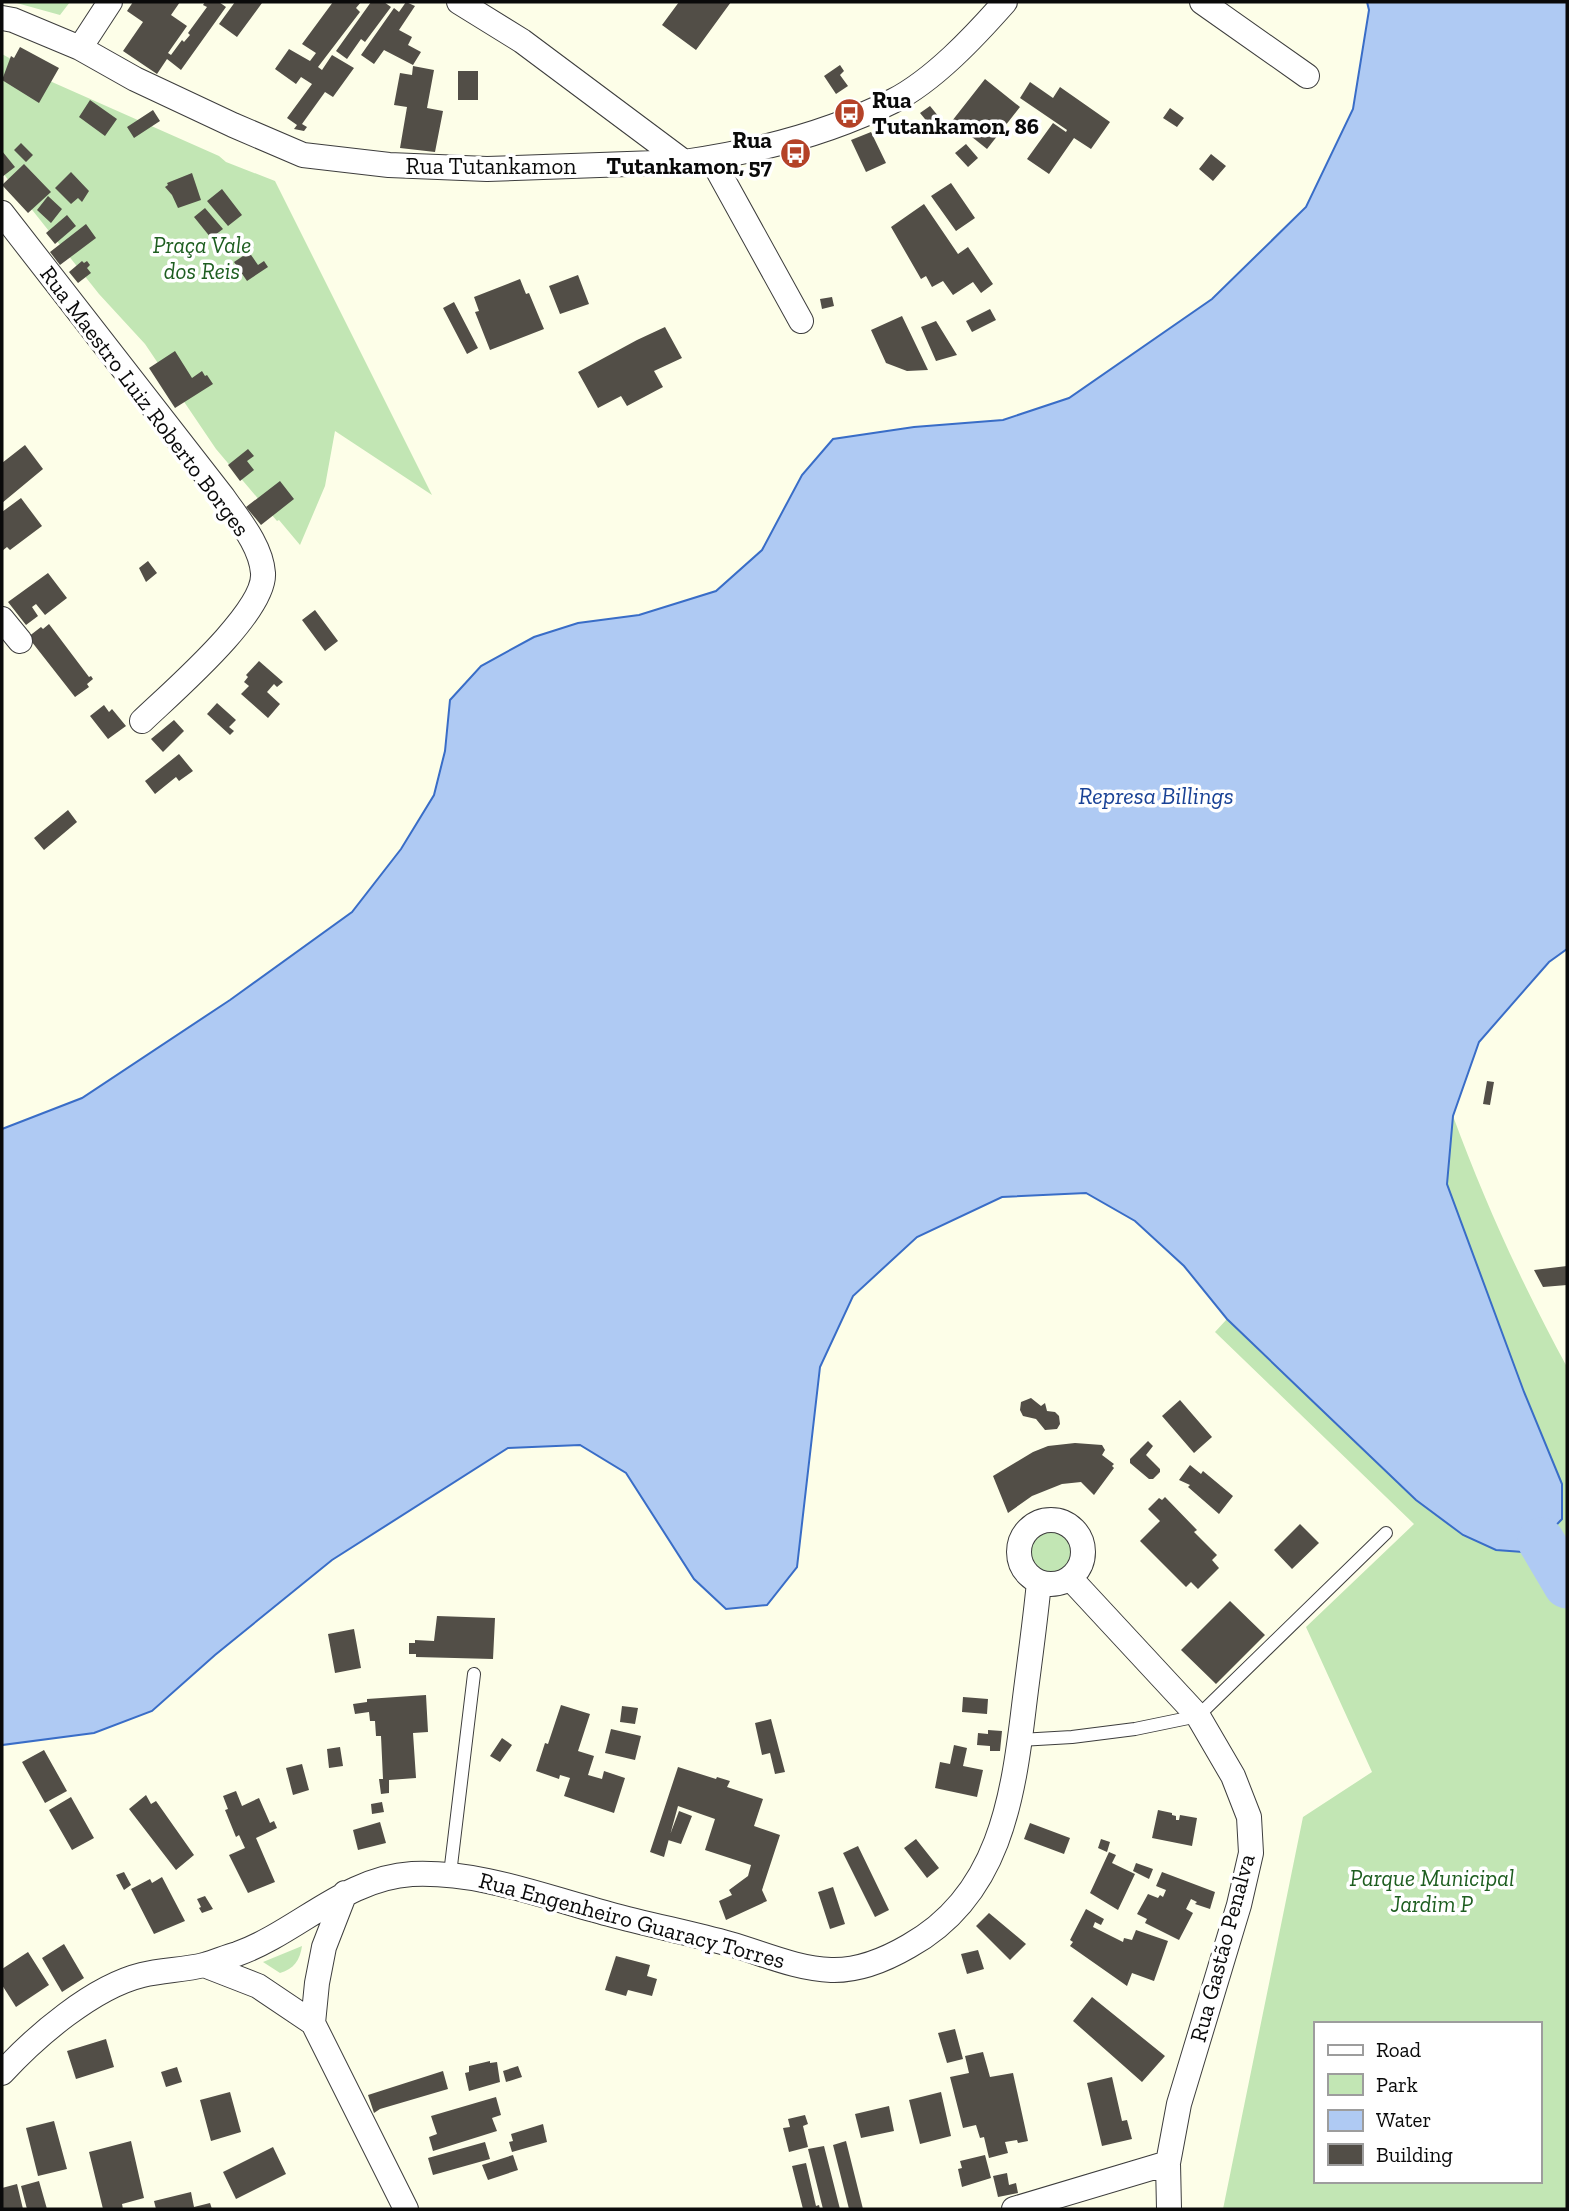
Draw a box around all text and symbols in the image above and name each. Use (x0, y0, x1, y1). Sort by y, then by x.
place label: Rua Tutankamon, 86 (872, 86, 1039, 140)
bus stop icon: Rua Tutankamon, 86 (832, 96, 866, 130)
place label: Rua Tutankamon, 57 (606, 126, 773, 180)
bus stop icon: Rua Tutankamon, 57 (778, 136, 812, 170)
street label: Rua Tutankamon (406, 152, 576, 180)
park label: Praça Vale dos Reis (153, 231, 251, 285)
street label: Rua Maestro Luiz Roberto Borges (34, 260, 256, 542)
water label: Represa Billings (1078, 781, 1234, 810)
street label: Rua Gastão Penalva (1183, 1851, 1261, 2045)
park label: Parque Municipal Jardim P (1350, 1864, 1514, 1918)
street label: Rua Engenheiro Guaracy Torres (476, 1866, 788, 1974)
legend (1314, 2022, 1541, 2183)
text: Road (1376, 2037, 1422, 2062)
text: Park (1376, 2072, 1418, 2097)
text: Water (1376, 2107, 1431, 2132)
text: Building (1376, 2142, 1453, 2167)

